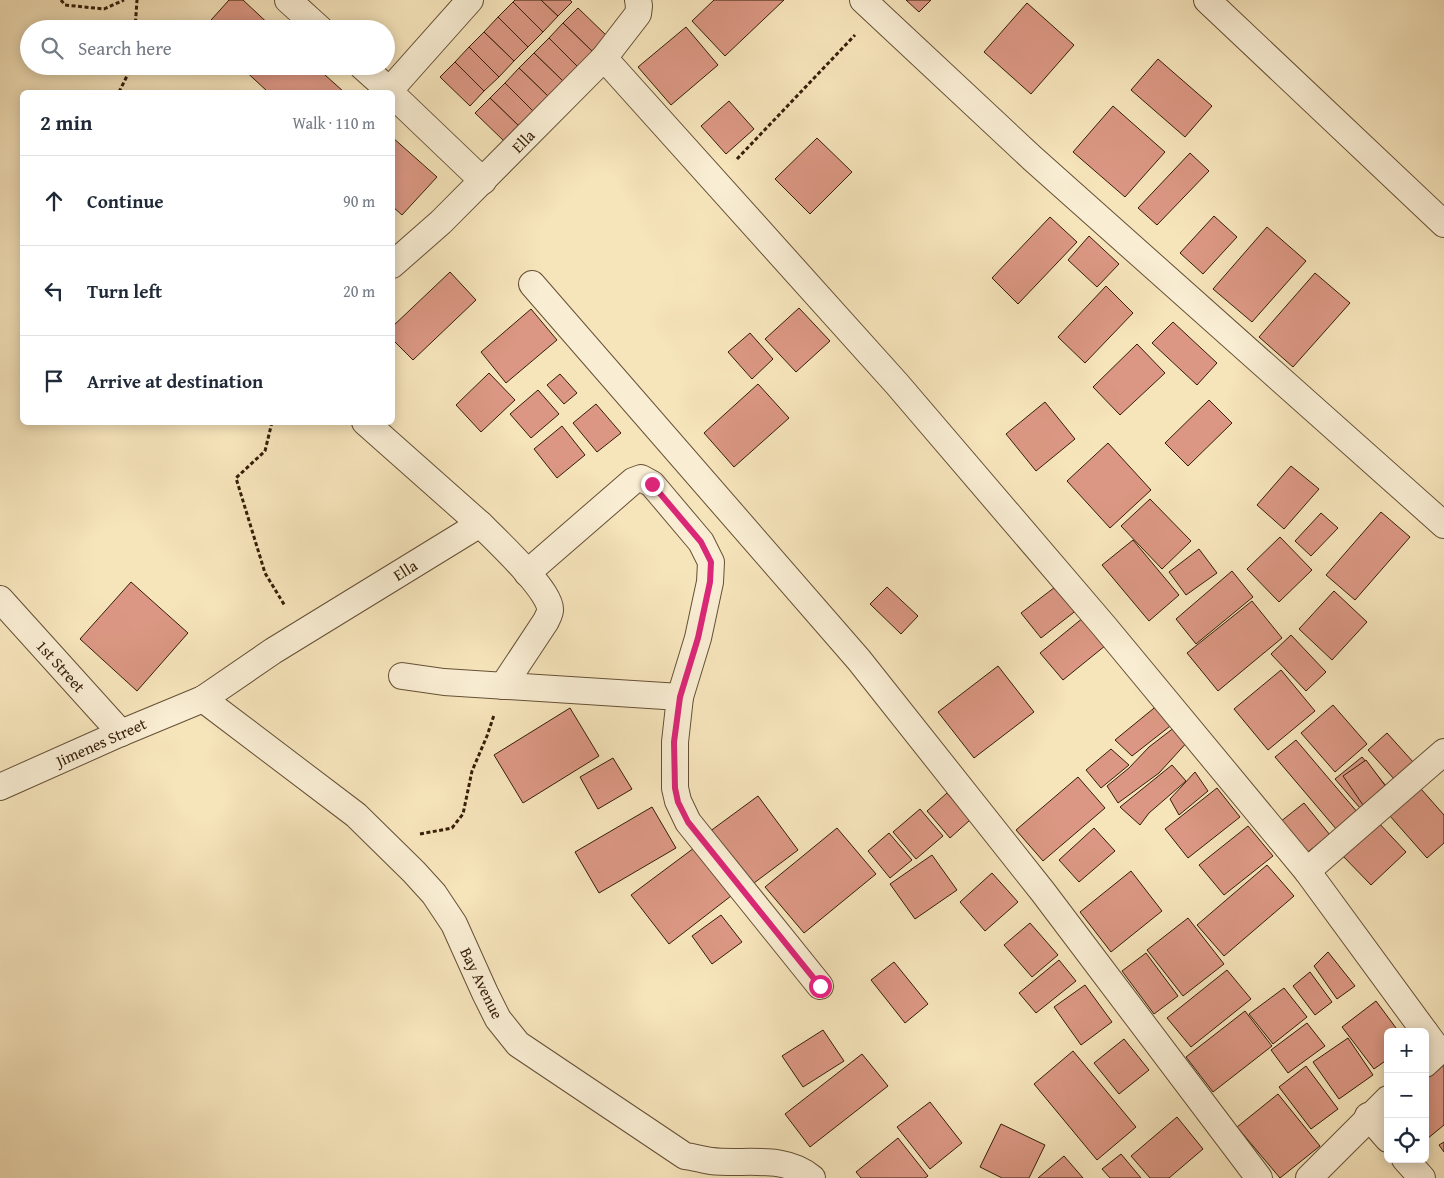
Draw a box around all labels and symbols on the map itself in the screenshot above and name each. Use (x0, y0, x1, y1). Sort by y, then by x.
street label: Ella (506, 123, 541, 158)
route end (641, 473, 664, 496)
street label: Ella (388, 553, 422, 587)
street label: 1st Street (31, 634, 91, 698)
street label: Jimenes Street (50, 711, 150, 773)
street label: Bay Avenue (454, 943, 510, 1023)
route start (809, 975, 832, 998)

